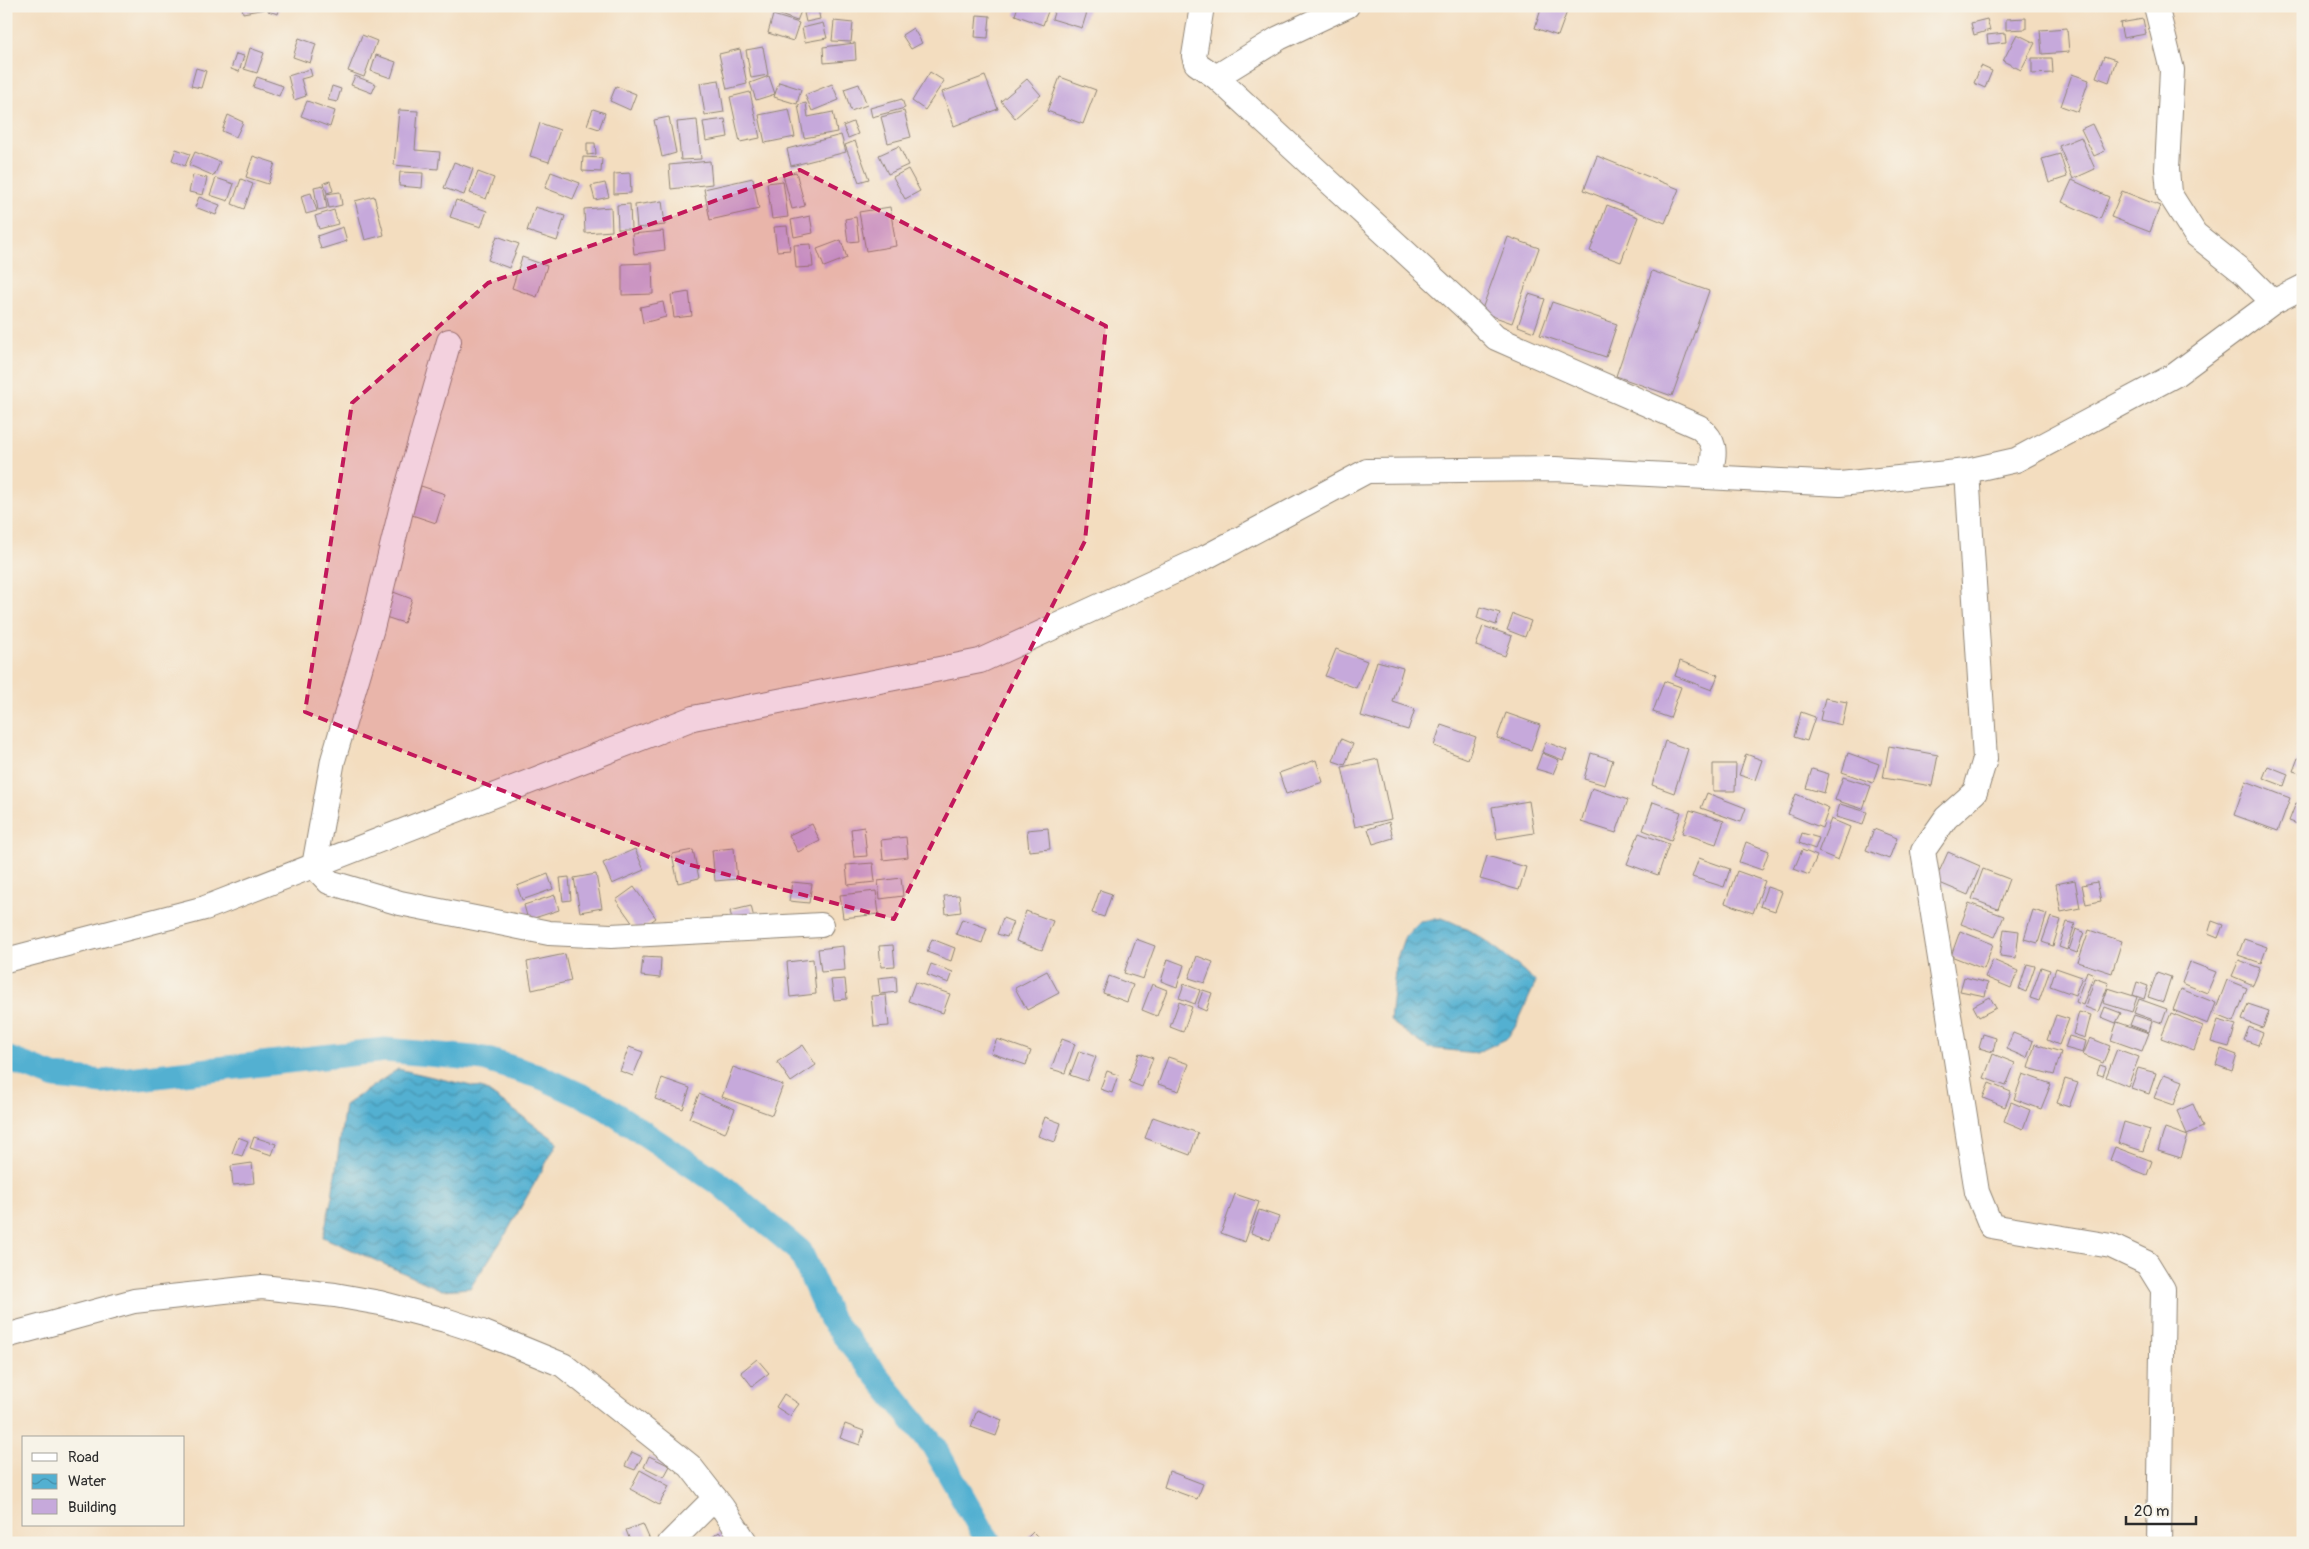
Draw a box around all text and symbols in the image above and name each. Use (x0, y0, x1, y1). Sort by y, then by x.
legend (22, 1436, 185, 1526)
text: Road (68, 1448, 99, 1467)
text: Water (68, 1472, 107, 1491)
scale bar (2126, 1494, 2196, 1526)
text: Building (68, 1498, 116, 1517)
text: 20 m (2134, 1502, 2169, 1521)

